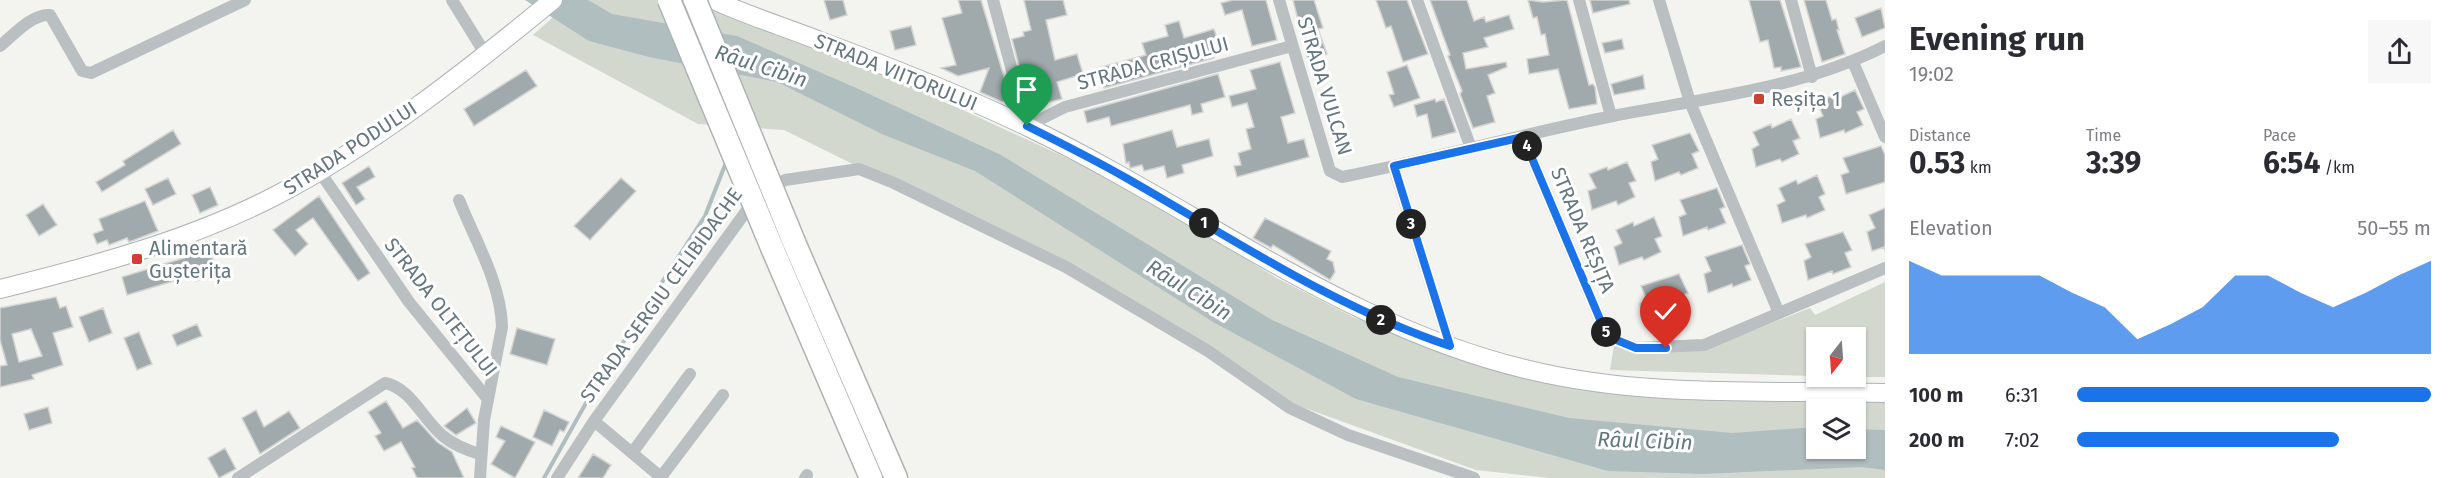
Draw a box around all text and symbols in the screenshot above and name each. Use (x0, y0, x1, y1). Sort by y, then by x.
street label: STRADA VULCAN (1293, 14, 1357, 158)
text: Evening run (1909, 19, 2085, 59)
button: share (2368, 20, 2431, 83)
street label: STRADA VIITORULUI (811, 28, 981, 116)
street label: STRADA CRIȘULUI (1075, 31, 1232, 96)
water label: Râul Cibin (712, 39, 810, 93)
text: 19:02 (1909, 62, 1954, 86)
pin (1001, 64, 1052, 126)
icon: arrive (1010, 73, 1043, 106)
place label: Reșița 1 (1771, 87, 1841, 112)
marker: Reșița 1 (1752, 92, 1766, 106)
street label: STRADA PODULUI (279, 96, 421, 200)
text: Distance (1909, 126, 1971, 145)
text: Time (2086, 126, 2121, 145)
text: Pace (2263, 126, 2296, 145)
pin: 4 (1512, 131, 1542, 161)
text: 4 (1522, 136, 1532, 155)
text: 0.53 (1909, 145, 1965, 181)
text: 3:39 (2086, 145, 2141, 181)
text: 6:54 (2263, 145, 2320, 181)
text: km (1965, 158, 1992, 177)
text: /km (2320, 158, 2355, 177)
street label: STRADA REȘIȚA (1545, 164, 1620, 297)
street label: STRADA SERGIU CELIBIDACHE (575, 183, 747, 407)
pin: 1 (1189, 208, 1219, 238)
pin: 3 (1396, 209, 1426, 239)
text: 1 (1200, 213, 1208, 232)
text: 3 (1407, 214, 1415, 233)
text: Elevation (1909, 216, 1993, 240)
text: 50–55 m (2357, 216, 2431, 240)
street label: STRADA OLTEȚULUI (379, 233, 503, 382)
place label: Alimentară Gușterița (149, 236, 248, 284)
marker: Alimentară Gușterița (130, 252, 144, 266)
water label: Râul Cibin (1142, 254, 1236, 326)
pin (1640, 286, 1691, 348)
icon: check (1649, 295, 1682, 328)
pin: 2 (1366, 305, 1396, 335)
text: 2 (1377, 310, 1385, 329)
pin: 5 (1591, 317, 1621, 347)
text: 5 (1602, 322, 1610, 341)
north arrow (1806, 327, 1866, 387)
map controls (1806, 327, 1866, 459)
text: 100 m (1909, 383, 1963, 407)
text: 6:31 (2005, 383, 2039, 407)
button: layers (1806, 399, 1866, 459)
water label: Râul Cibin (1597, 426, 1693, 456)
text: 200 m (1909, 428, 1964, 452)
text: 7:02 (2005, 428, 2040, 452)

